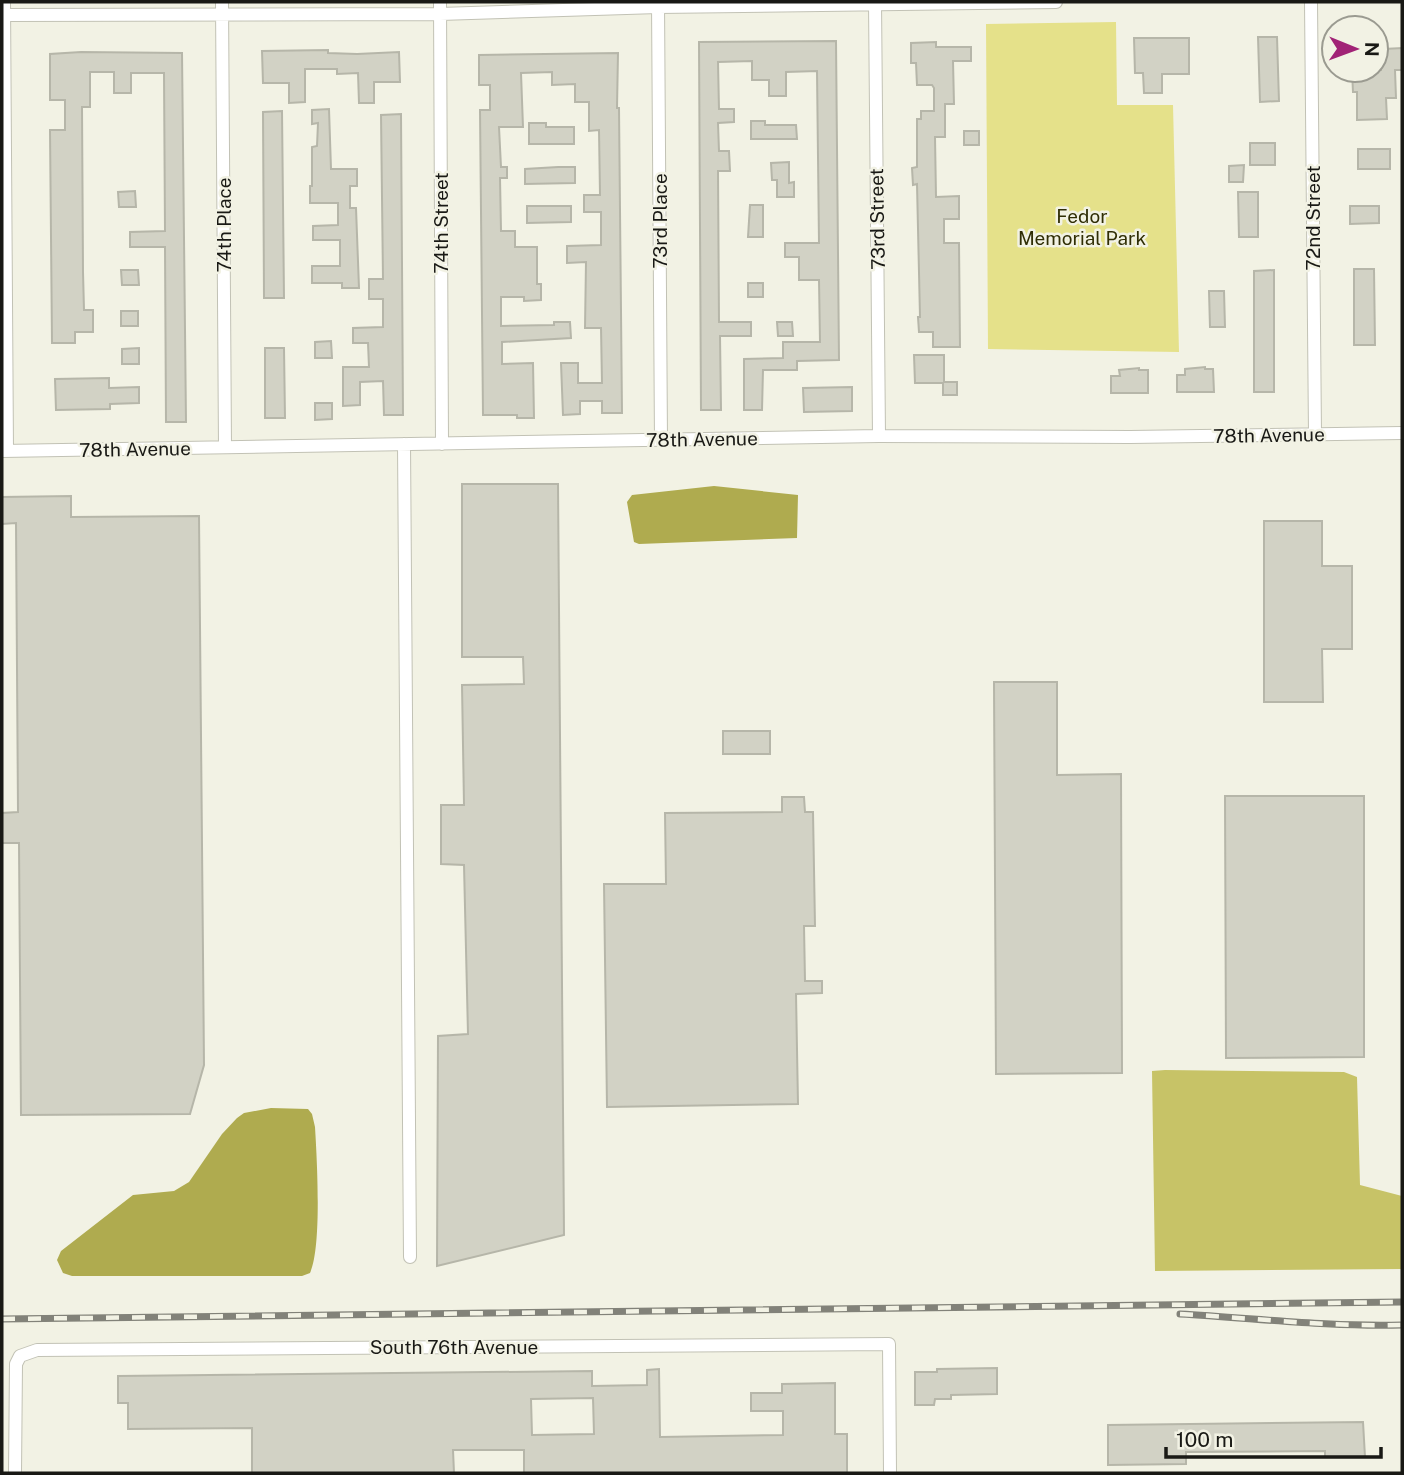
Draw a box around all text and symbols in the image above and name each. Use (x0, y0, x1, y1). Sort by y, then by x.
north arrow (1320, 14, 1390, 84)
text: N (1361, 42, 1383, 57)
street label: 72nd Street (1302, 165, 1324, 271)
street label: 73rd Street (865, 168, 889, 270)
street label: 74th Street (430, 172, 452, 274)
street label: 73rd Place (649, 173, 671, 269)
street label: 74th Place (213, 177, 235, 273)
park label: Fedor Memorial Park (1018, 205, 1146, 249)
street label: 78th Avenue (1213, 423, 1325, 447)
street label: 78th Avenue (646, 427, 758, 451)
street label: 78th Avenue (79, 437, 191, 461)
street label: South 76th Avenue (370, 1336, 538, 1358)
scale bar (1166, 1416, 1381, 1460)
text: 100 m (1176, 1427, 1233, 1452)

